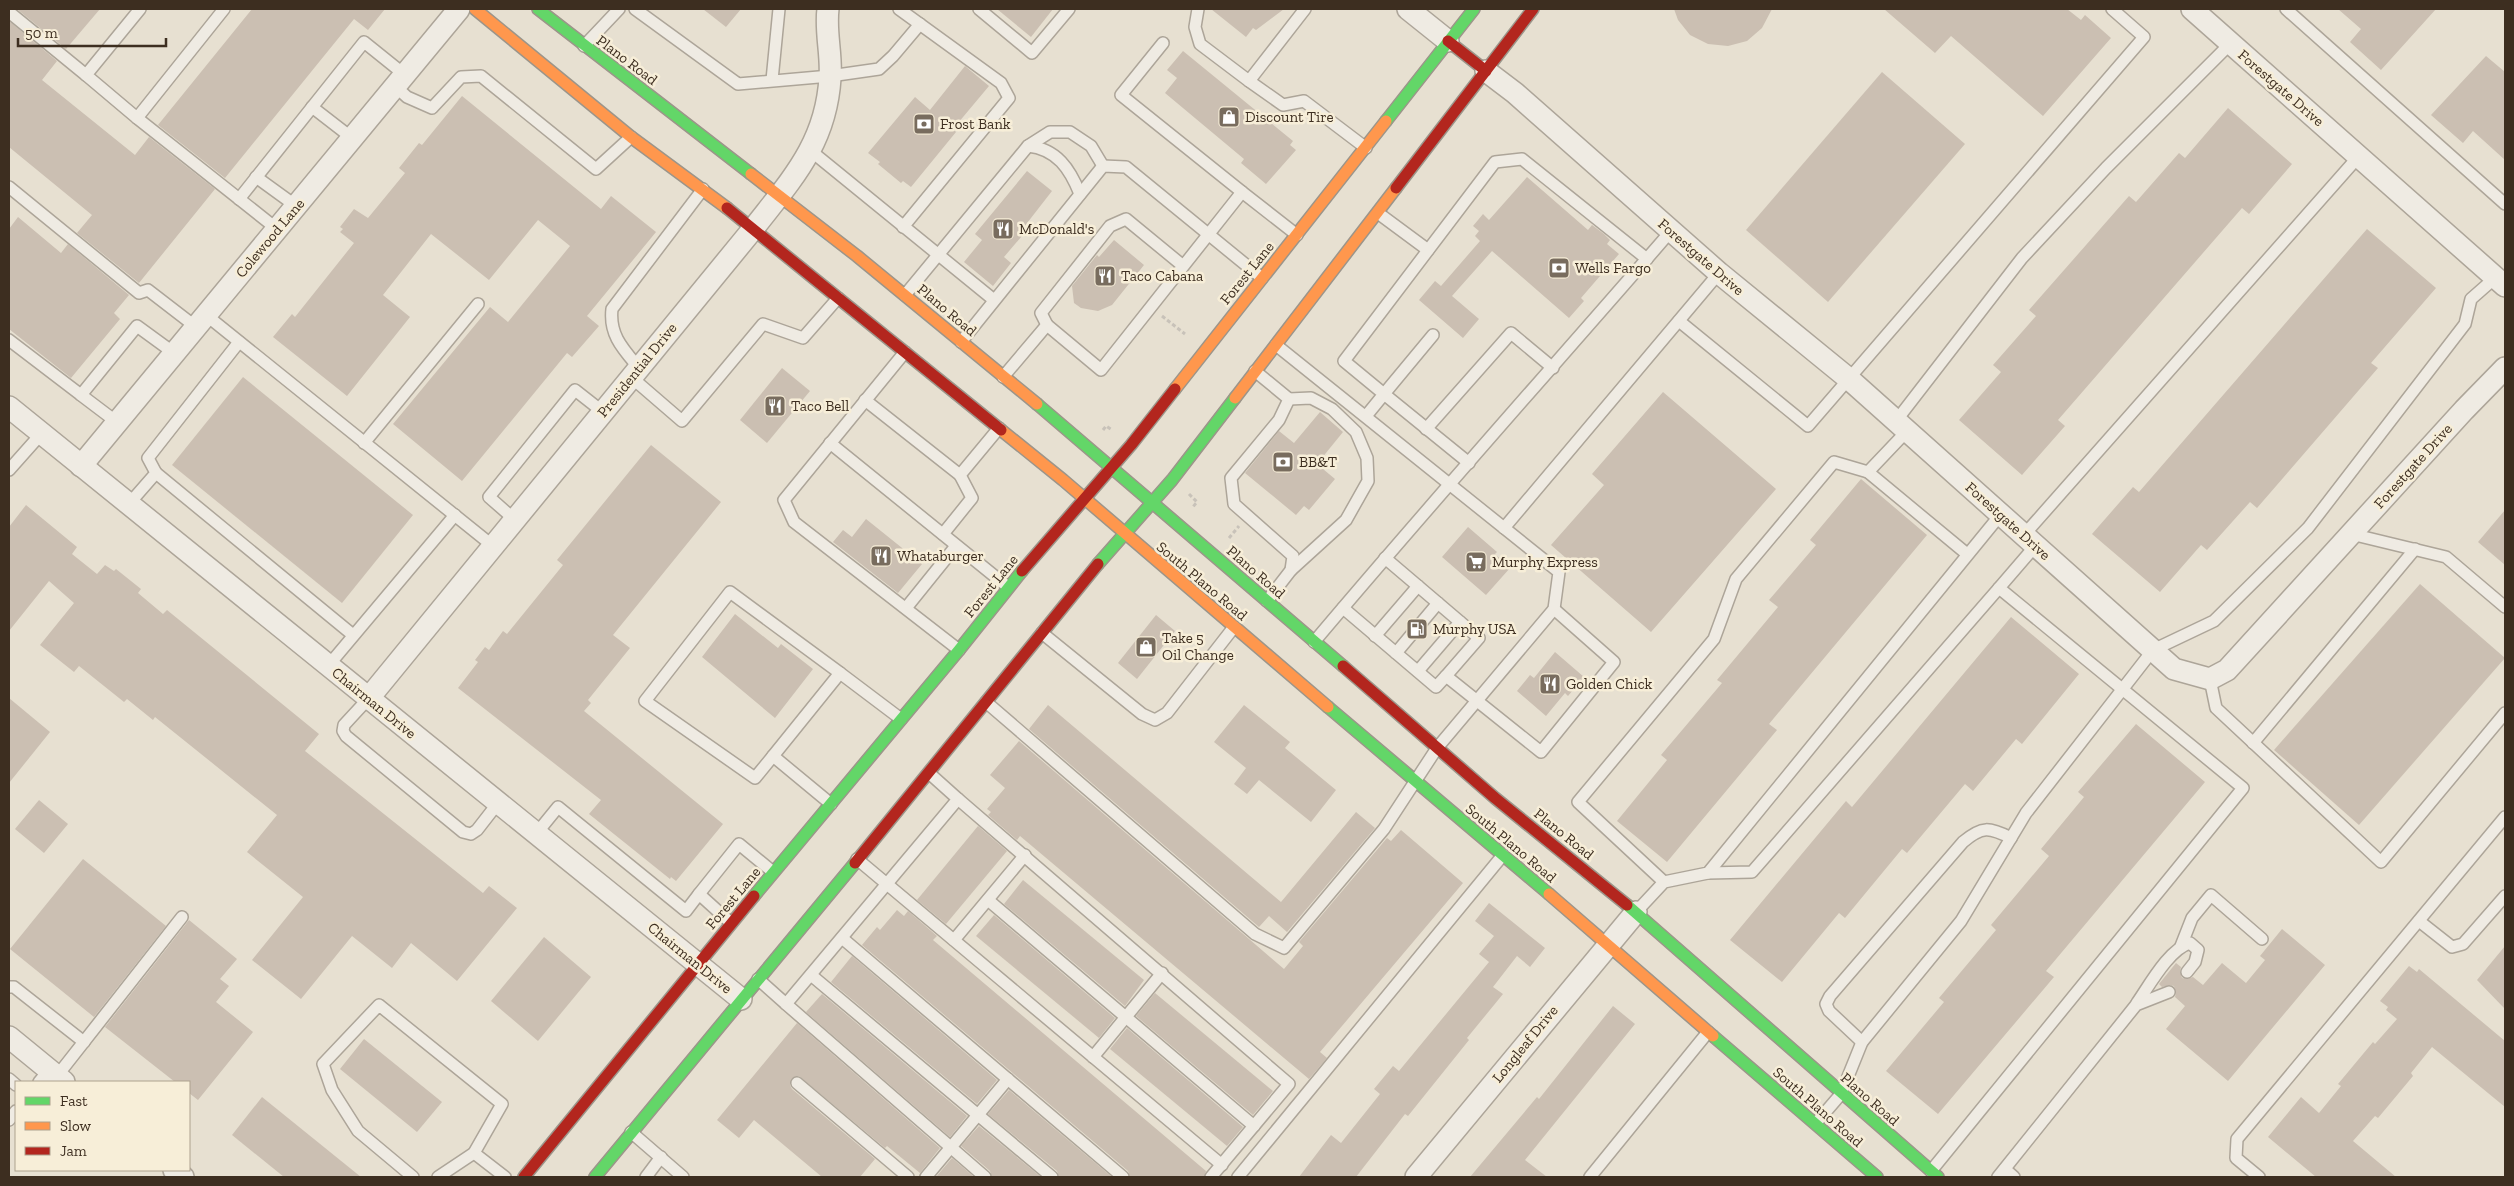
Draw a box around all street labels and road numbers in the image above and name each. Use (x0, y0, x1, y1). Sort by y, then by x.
street label: Plano Road (593, 31, 662, 89)
street label: Forestgate Drive (2234, 46, 2328, 130)
street label: Colewood Lane (232, 195, 308, 281)
street label: Forestgate Drive (1654, 215, 1748, 299)
street label: Forest Lane (1216, 238, 1278, 308)
street label: Plano Road (914, 280, 981, 340)
street label: Presidential Drive (593, 319, 681, 421)
street label: Forestgate Drive (2370, 420, 2456, 512)
street label: Forestgate Drive (1962, 478, 2054, 564)
street label: South Plano Road (1153, 538, 1252, 625)
street label: Plano Road (1223, 542, 1290, 603)
street label: Forest Lane (960, 551, 1022, 621)
street label: Chairman Drive (328, 663, 420, 743)
street label: South Plano Road (1462, 800, 1561, 887)
street label: Plano Road (1530, 804, 1598, 864)
street label: Forest Lane (702, 863, 764, 933)
street label: Chairman Drive (644, 918, 736, 998)
street label: Longleaf Drive (1488, 1002, 1562, 1086)
street label: South Plano Road (1769, 1063, 1867, 1151)
street label: Plano Road (1837, 1069, 1904, 1130)

